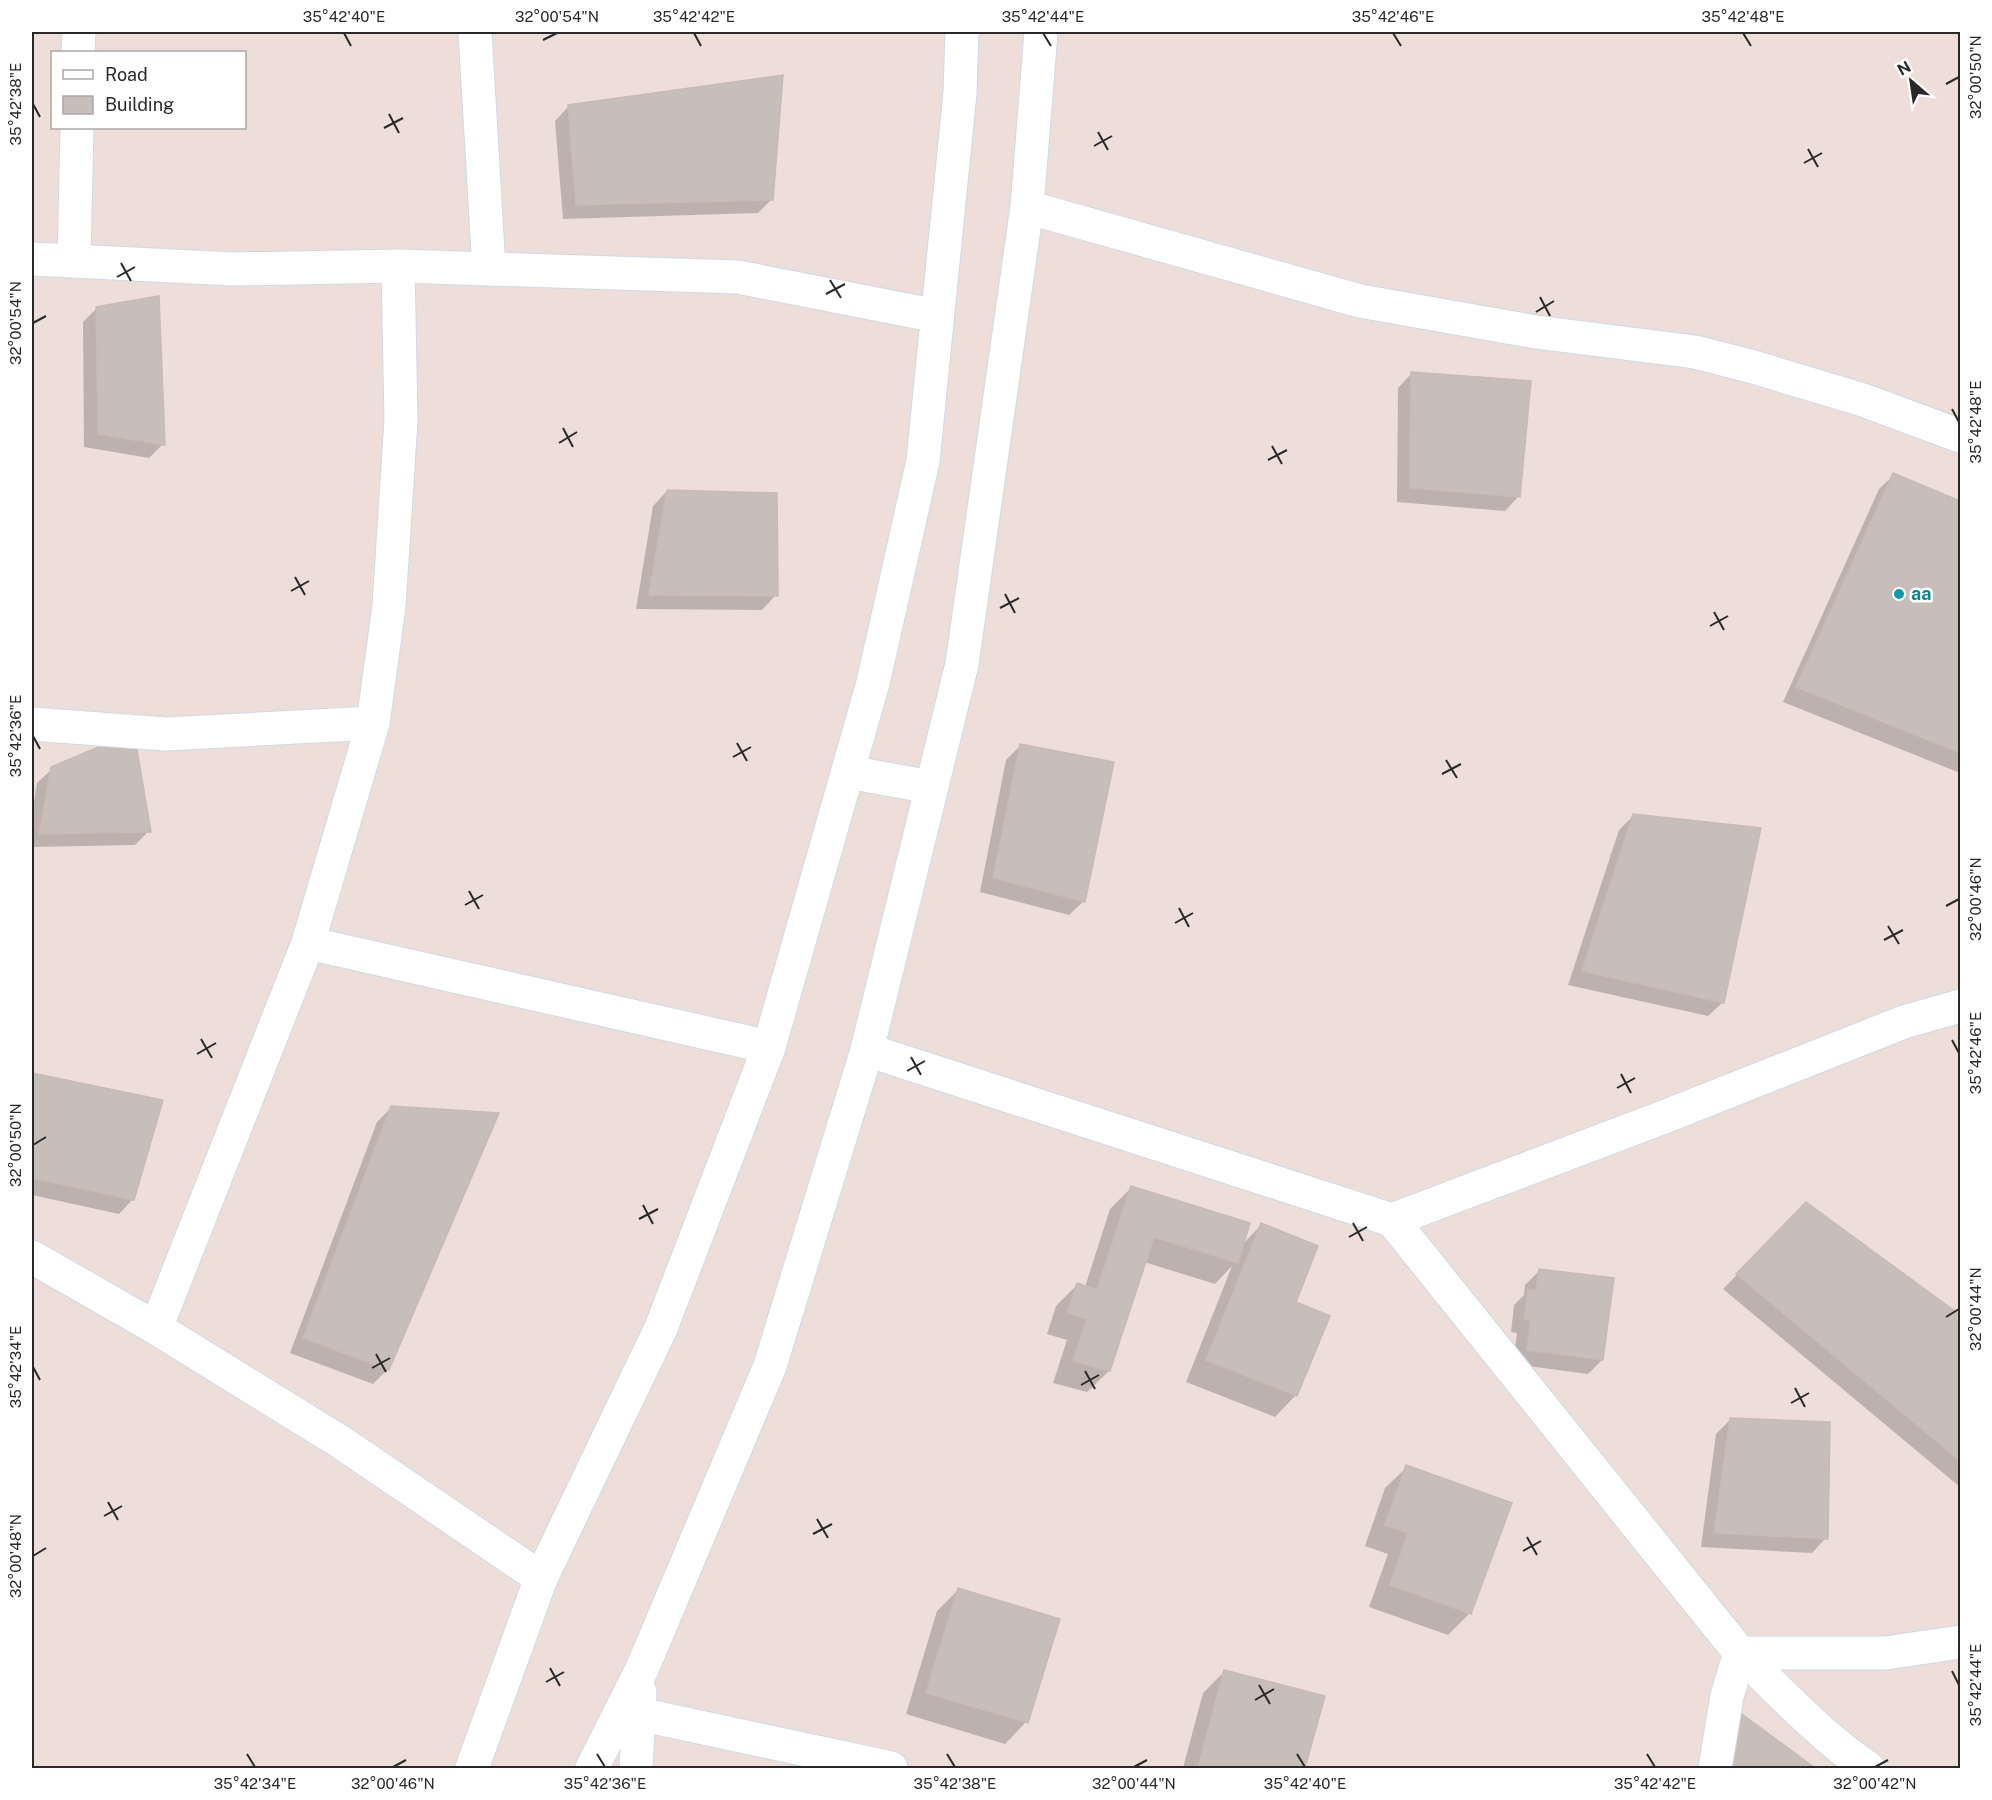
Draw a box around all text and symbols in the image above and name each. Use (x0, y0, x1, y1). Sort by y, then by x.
text: 35°42'40"E (303, 8, 385, 25)
text: 32°00'54"N (515, 8, 599, 25)
text: 35°42'42"E (653, 8, 735, 25)
text: 35°42'44"E (1002, 8, 1084, 25)
text: 35°42'46"E (1352, 8, 1434, 25)
text: 35°42'48"E (1702, 8, 1784, 25)
text: 32°00'50"N (1967, 35, 1984, 119)
legend (51, 51, 246, 129)
north arrow (1881, 51, 1941, 111)
text: N (1894, 57, 1914, 80)
text: 35°42'38"E (7, 63, 24, 145)
text: Road (105, 64, 148, 85)
text: Building (105, 94, 174, 115)
text: 32°00'54"N (7, 281, 24, 365)
text: 35°42'48"E (1967, 381, 1984, 463)
place label: aa (1911, 583, 1931, 604)
marker: aa (1892, 587, 1906, 601)
text: 35°42'36"E (7, 695, 24, 777)
text: 32°00'46"N (1967, 857, 1984, 941)
text: 35°42'46"E (1967, 1012, 1984, 1094)
text: 32°00'50"N (7, 1103, 24, 1187)
text: 32°00'44"N (1967, 1267, 1984, 1351)
text: 35°42'34"E (7, 1326, 24, 1408)
text: 32°00'48"N (7, 1514, 24, 1598)
text: 35°42'44"E (1967, 1644, 1984, 1726)
text: 35°42'34"E (214, 1775, 296, 1792)
text: 32°00'46"N (351, 1775, 435, 1792)
text: 35°42'36"E (564, 1775, 646, 1792)
text: 35°42'38"E (914, 1775, 996, 1792)
text: 32°00'44"N (1092, 1775, 1176, 1792)
text: 35°42'40"E (1264, 1775, 1346, 1792)
text: 35°42'42"E (1614, 1775, 1696, 1792)
text: 32°00'42"N (1833, 1775, 1917, 1792)

